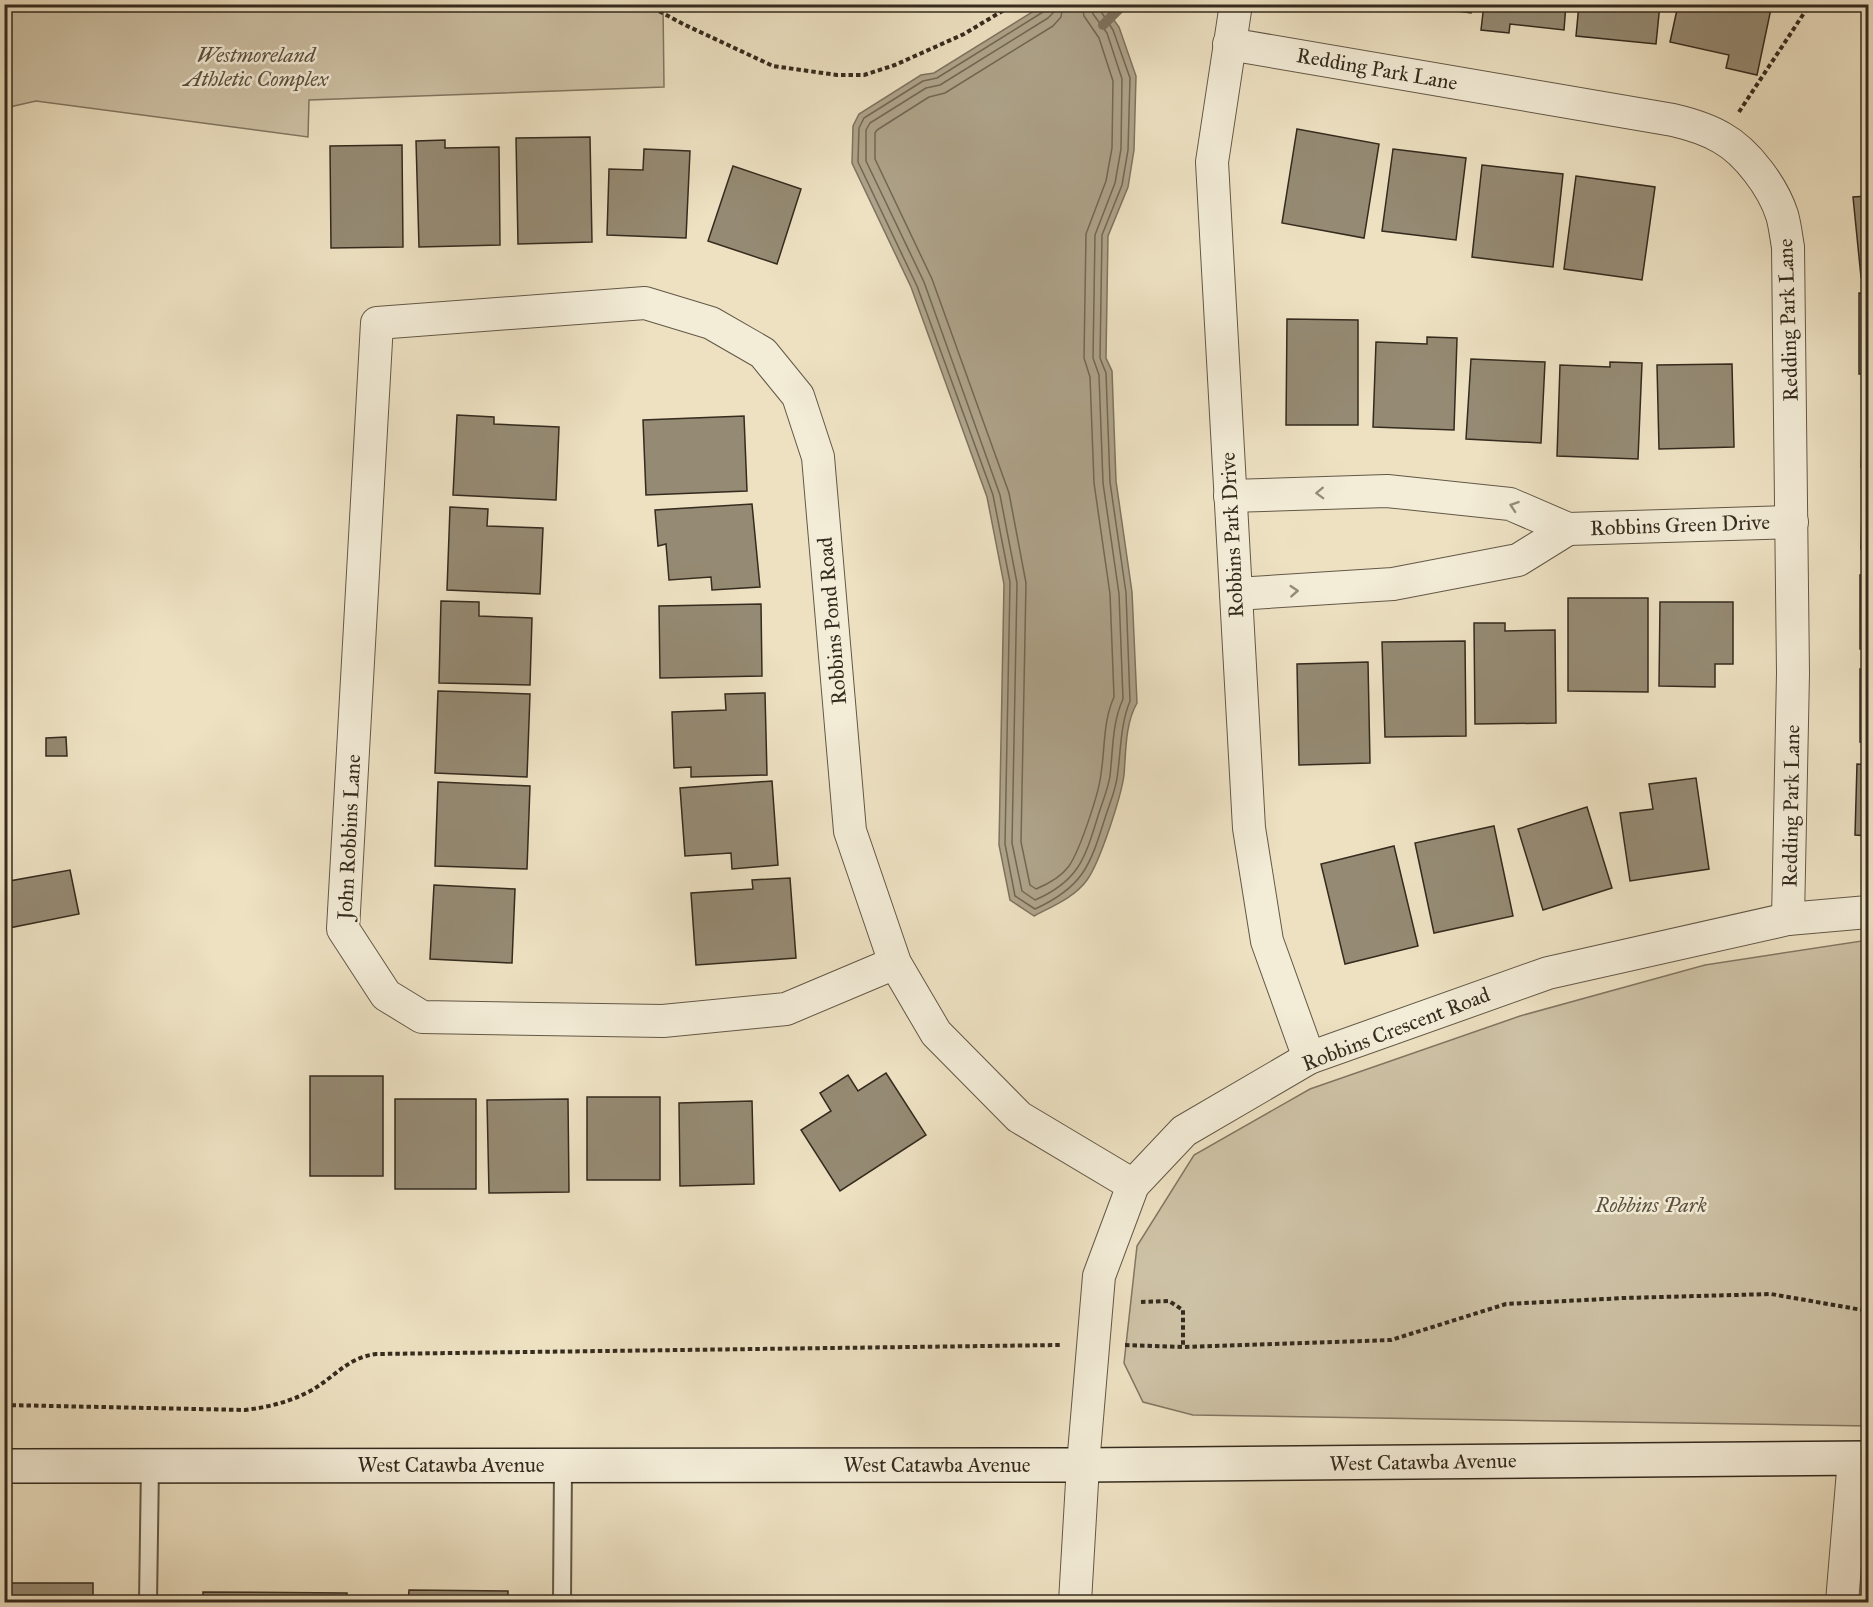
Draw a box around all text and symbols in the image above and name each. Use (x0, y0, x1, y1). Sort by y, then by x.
park label: Westmoreland Athletic Complex (182, 42, 329, 92)
street label: Redding Park Lane (1295, 42, 1460, 96)
street label: Redding Park Lane (1772, 238, 1804, 402)
street label: Robbins Park Drive (1215, 451, 1249, 619)
one-way arrow (1316, 486, 1325, 499)
one-way arrow (1509, 501, 1520, 514)
street label: Robbins Green Drive (1590, 509, 1771, 541)
street label: Robbins Pond Road (812, 536, 852, 706)
one-way arrow (1290, 584, 1299, 597)
street label: Redding Park Lane (1777, 724, 1805, 888)
street label: John Robbins Lane (332, 753, 366, 922)
street label: Robbins Crescent Road (1298, 981, 1494, 1077)
park label: Robbins Park (1594, 1192, 1707, 1218)
street label: West Catawba Avenue (1329, 1447, 1517, 1477)
street label: West Catawba Avenue (357, 1452, 545, 1478)
street label: West Catawba Avenue (843, 1452, 1031, 1478)

